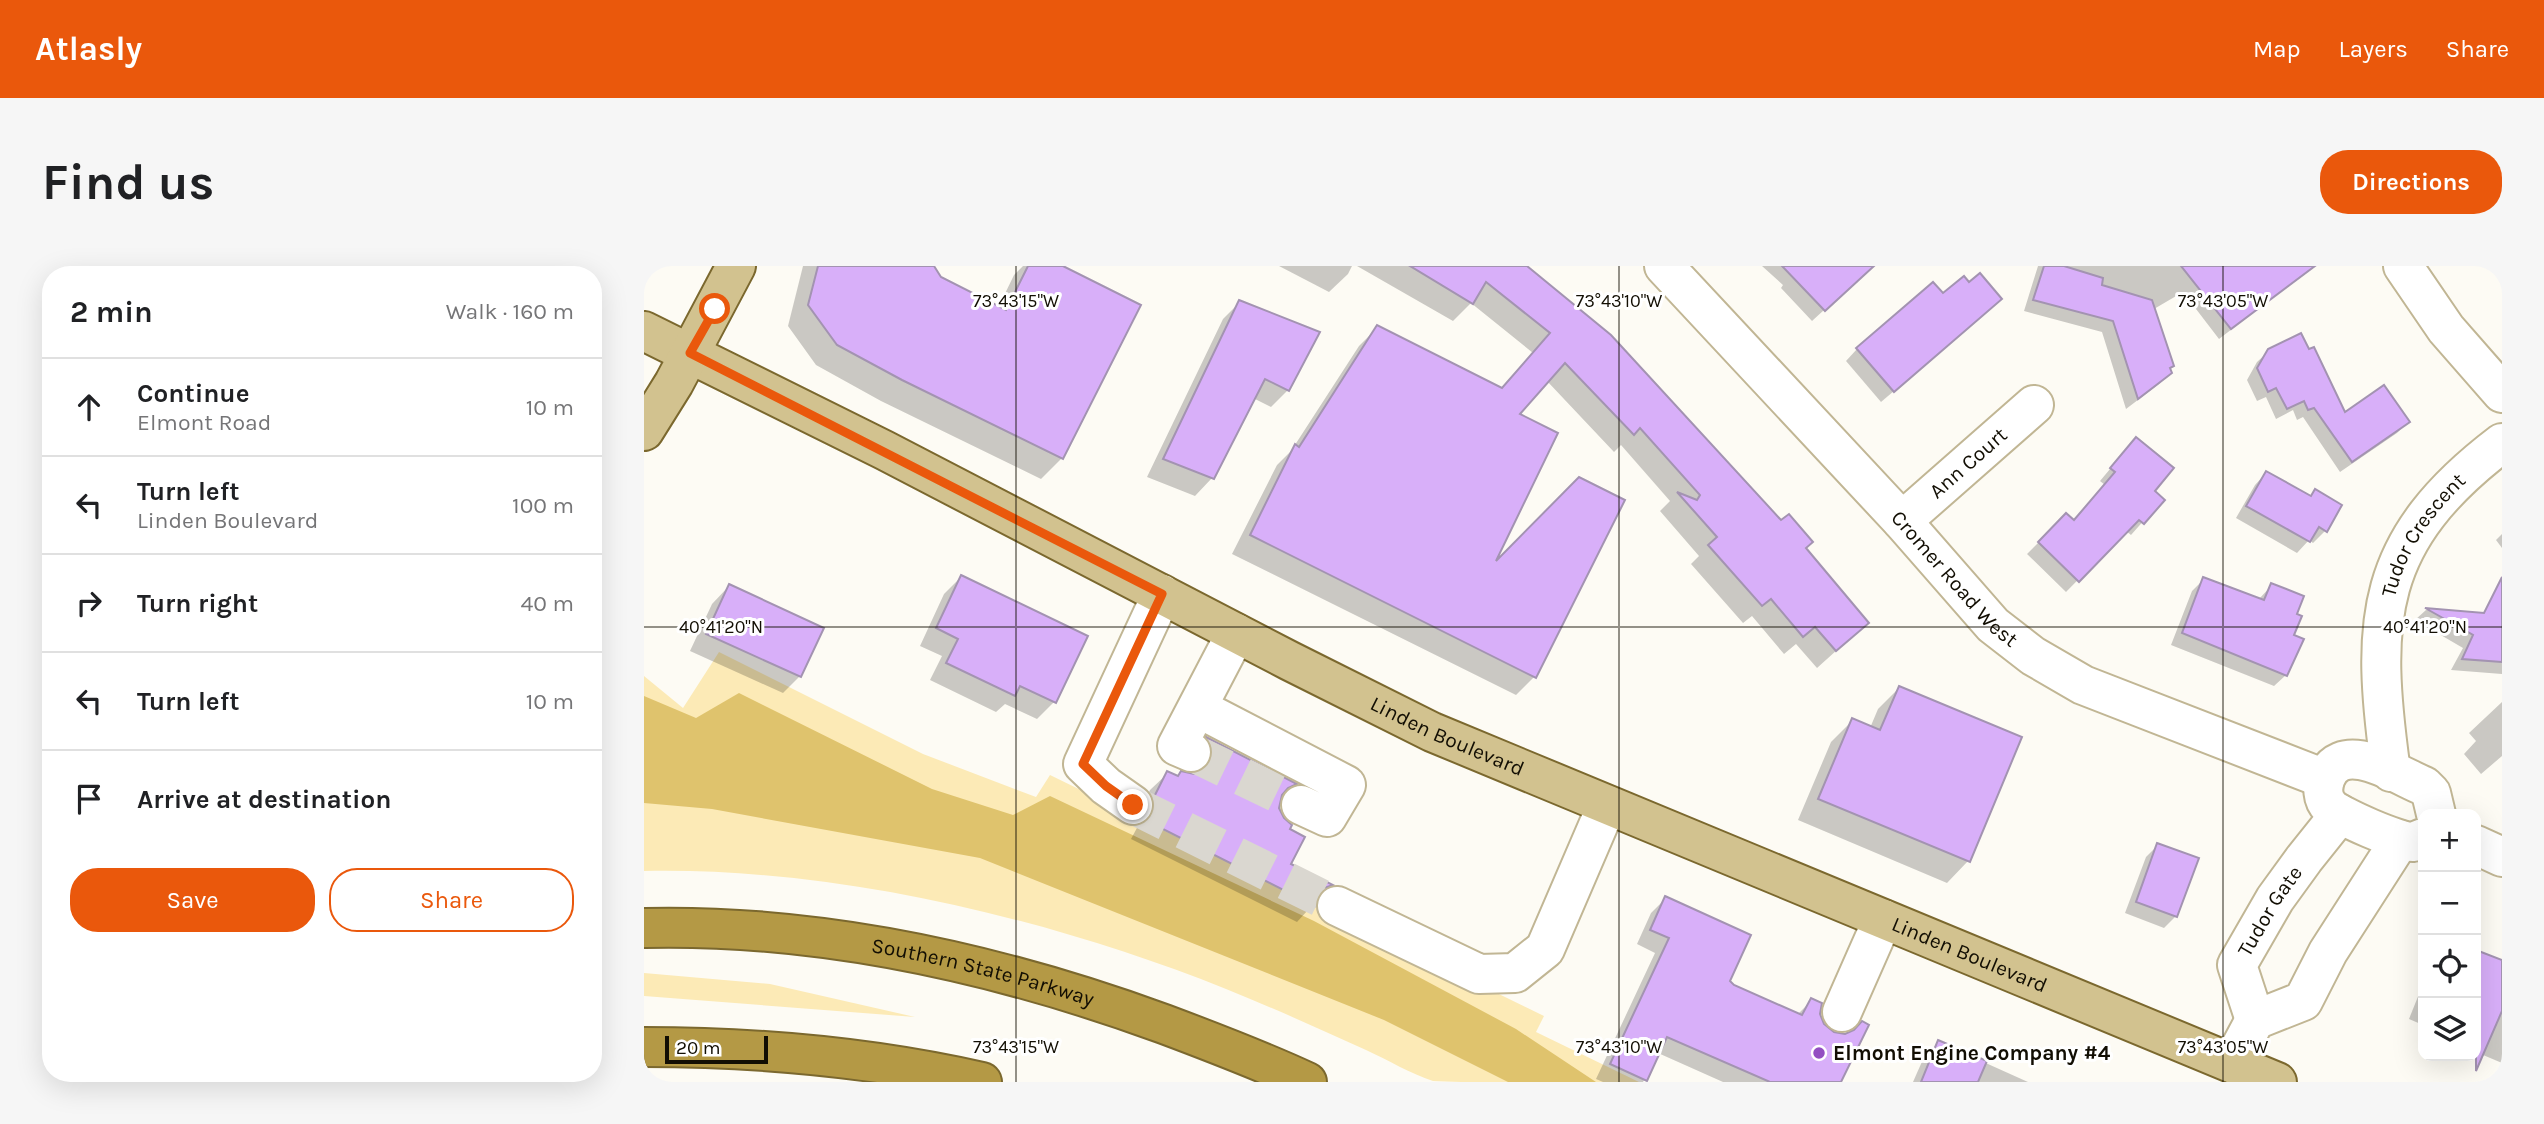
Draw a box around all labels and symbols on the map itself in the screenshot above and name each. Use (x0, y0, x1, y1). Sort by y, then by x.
text: 73°43'15"W (973, 290, 1059, 312)
text: 73°43'10"W (1576, 290, 1662, 312)
text: 73°43'05"W (2178, 290, 2268, 312)
route start (699, 293, 730, 324)
street label: Ann Court (1924, 422, 2012, 503)
street label: Tudor Crescent (2376, 468, 2470, 599)
street label: Cromer Road West (1886, 506, 2023, 652)
text: 40°41'20"N (679, 616, 763, 638)
text: 40°41'20"N (2383, 616, 2467, 638)
street label: Linden Boulevard (1367, 691, 1528, 781)
route end (1117, 789, 1148, 820)
street label: Tudor Gate (2233, 861, 2307, 961)
street label: Linden Boulevard (1888, 912, 2051, 997)
street label: Southern State Parkway (870, 933, 1097, 1011)
scale bar (665, 1033, 768, 1065)
text: 73°43'15"W (973, 1036, 1059, 1058)
text: 73°43'10"W (1576, 1036, 1662, 1058)
text: 73°43'05"W (2178, 1036, 2268, 1058)
place label: Elmont Engine Company #4 (1833, 1041, 2111, 1065)
marker: Elmont Engine Company #4 (1811, 1045, 1827, 1061)

